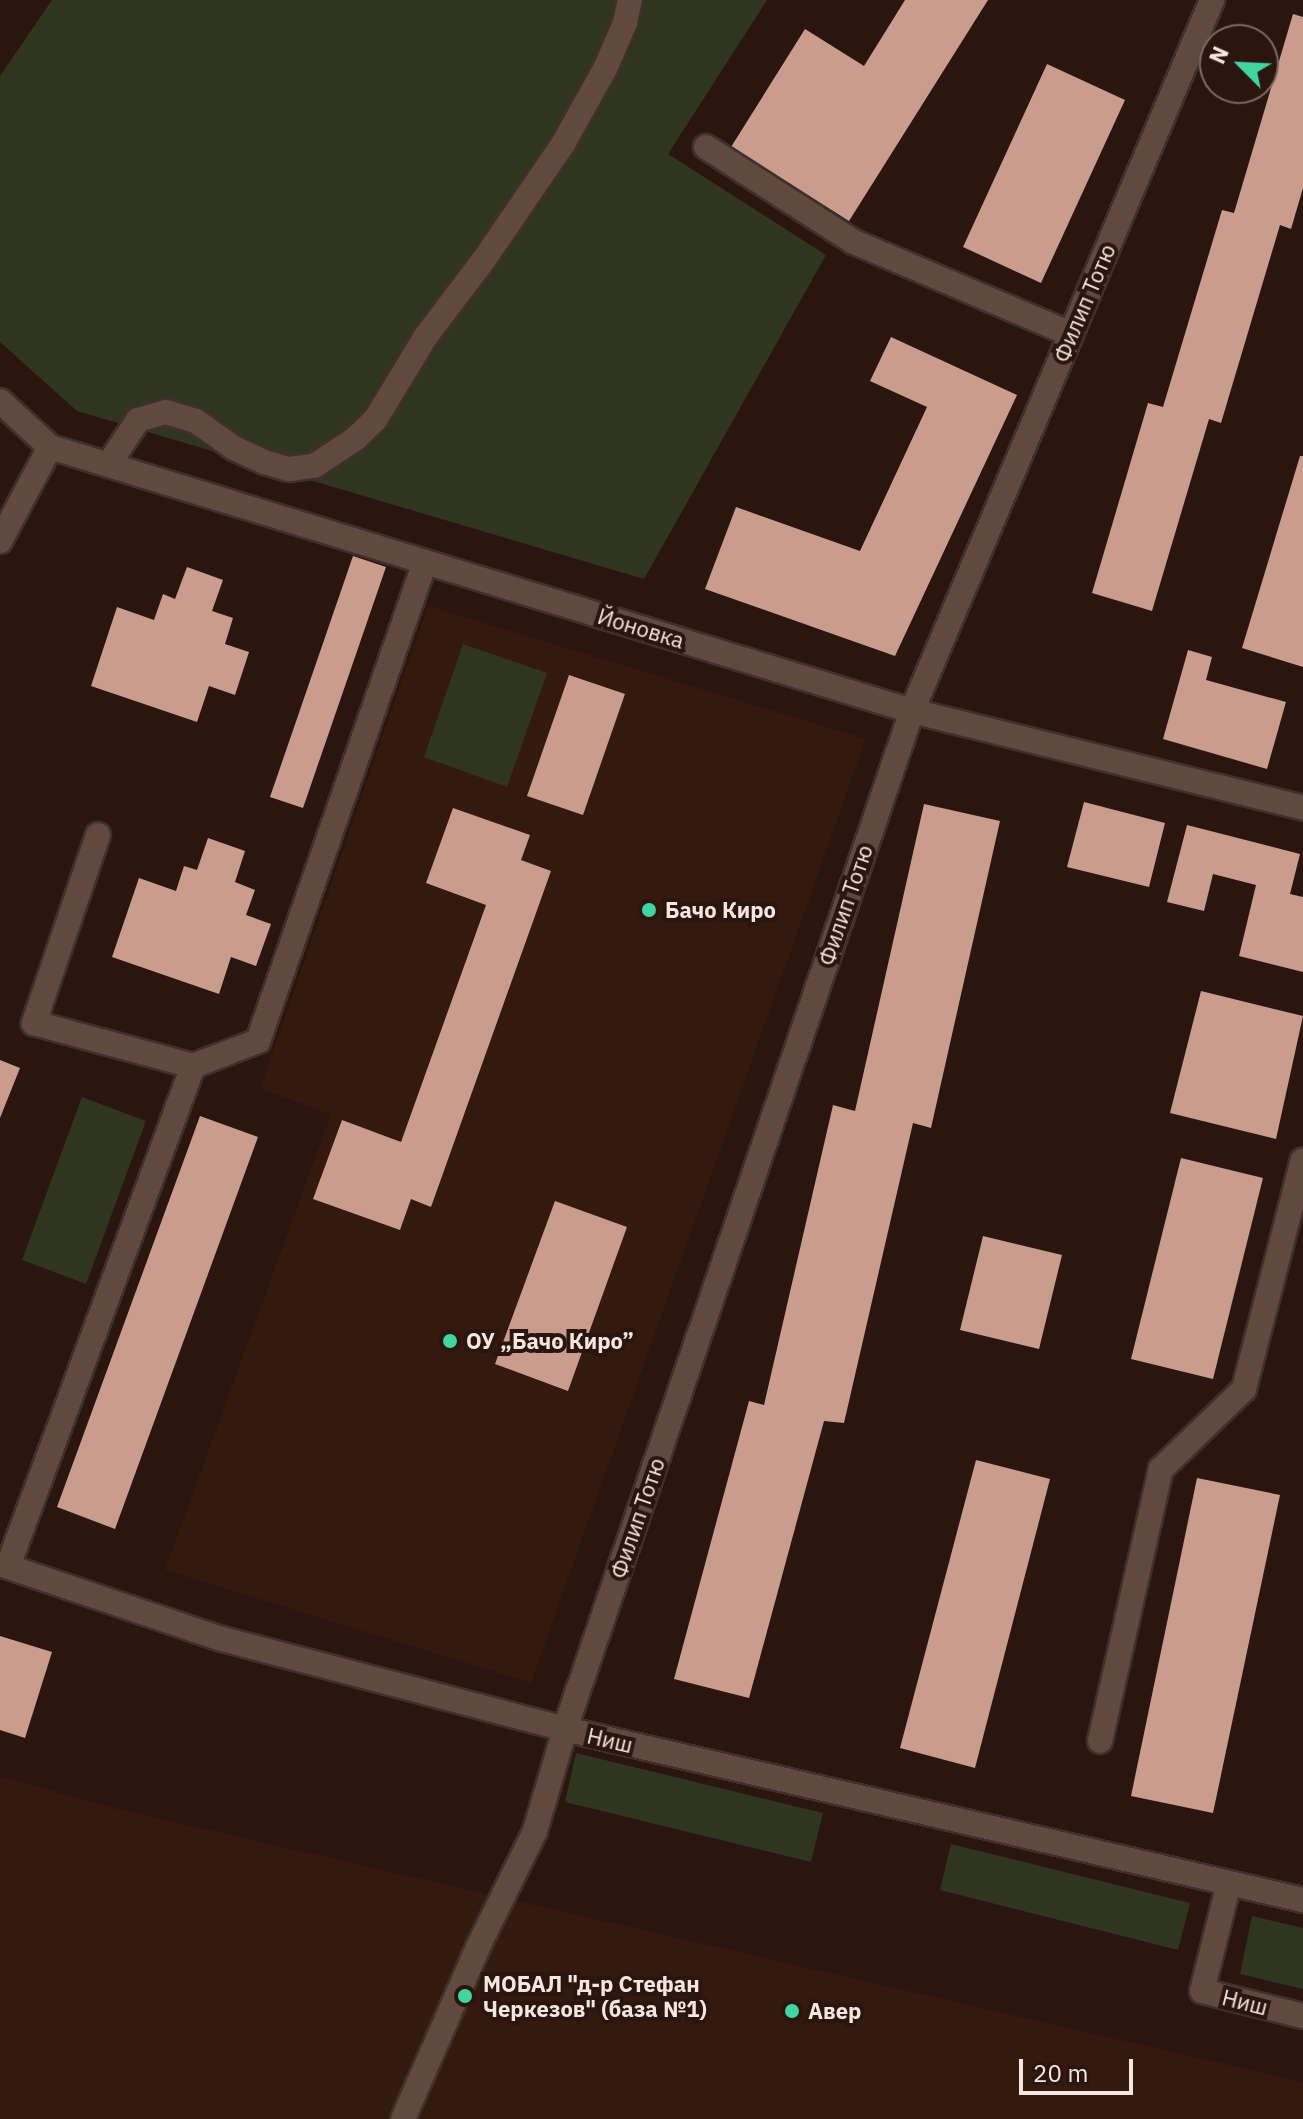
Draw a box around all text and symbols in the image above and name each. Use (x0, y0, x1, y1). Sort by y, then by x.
north arrow (1199, 24, 1279, 104)
text: N (1202, 42, 1235, 68)
street label: Филип Тотю (1047, 240, 1121, 366)
street label: Йоновка (595, 602, 687, 654)
street label: Филип Тотю (812, 841, 878, 969)
place label: Бачо Киро (665, 897, 776, 923)
marker: Бачо Киро (640, 901, 658, 919)
place label: ОУ „Бачо Киро” (466, 1328, 634, 1354)
marker: ОУ „Бачо Киро” (441, 1332, 459, 1350)
street label: Филип Тотю (604, 1454, 670, 1582)
street label: Ниш (585, 1722, 635, 1758)
place label: МОБАЛ "д-р Стефан Черкезов" (база №1) (483, 1970, 707, 2022)
street label: Ниш (1219, 1984, 1271, 2020)
marker: МОБАЛ "д-р Стефан Черкезов" (база №1) (454, 1985, 476, 2007)
place label: Авер (808, 1998, 861, 2024)
marker: Авер (783, 2002, 801, 2020)
scale bar (1023, 2043, 1137, 2093)
text: 20 m (1033, 2057, 1088, 2089)

